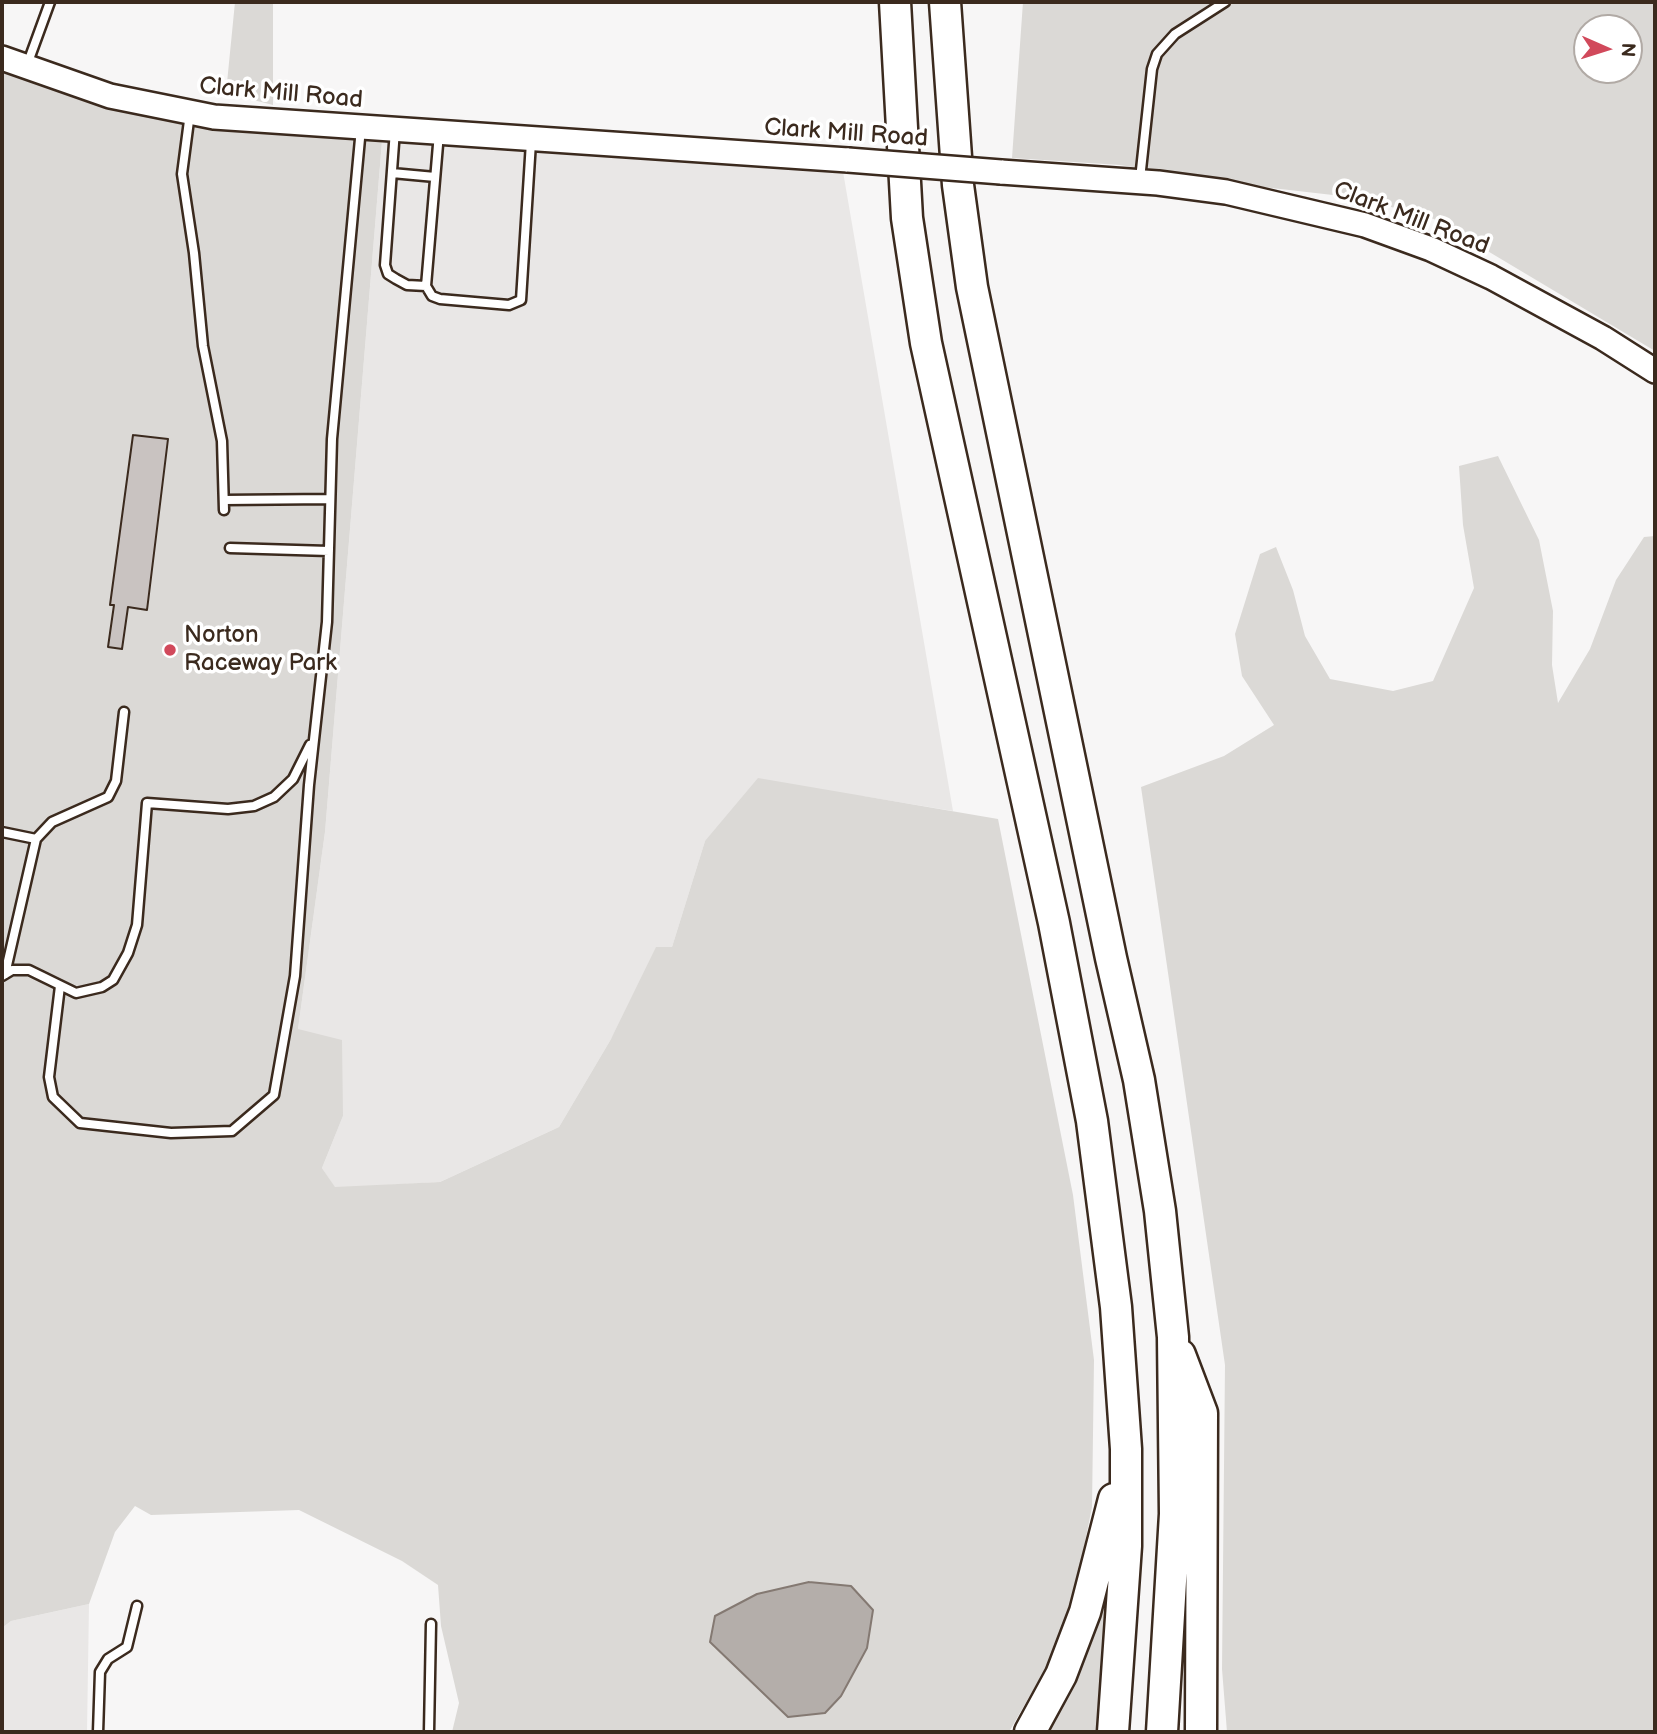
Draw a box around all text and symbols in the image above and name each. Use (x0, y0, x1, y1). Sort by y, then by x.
north arrow (1573, 14, 1643, 84)
text: N (1616, 42, 1639, 58)
street label: Clark Mill Road (198, 72, 364, 116)
street label: Clark Mill Road (763, 114, 929, 154)
street label: Clark Mill Road (1329, 176, 1493, 262)
place label: Norton Raceway Park (184, 622, 337, 678)
marker: Norton Raceway Park (162, 642, 178, 658)

